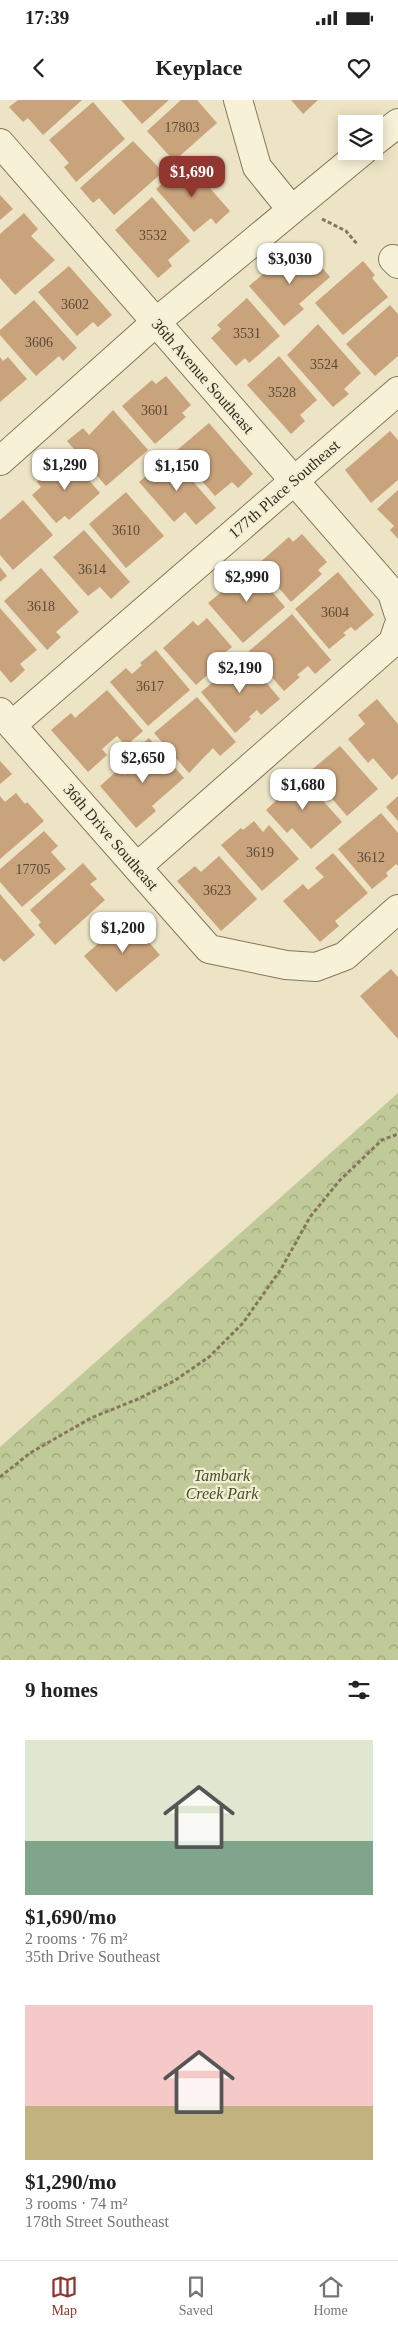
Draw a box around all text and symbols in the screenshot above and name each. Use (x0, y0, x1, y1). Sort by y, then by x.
text: 17:39 (25, 7, 69, 28)
icon: back (25, 54, 53, 82)
icon: heart (345, 54, 373, 82)
text: Keyplace (156, 55, 242, 80)
map controls (338, 115, 383, 160)
button: layers (338, 115, 383, 160)
house number: 17803 (165, 120, 200, 135)
pin: $1,690 (151, 156, 233, 198)
text: $1,690 (170, 163, 214, 180)
house number: 3532 (139, 228, 167, 243)
pin: $3,030 (249, 242, 331, 285)
text: $3,030 (268, 250, 312, 267)
house number: 3602 (61, 297, 89, 312)
street label: 36th Avenue Southeast (149, 315, 258, 437)
house number: 3531 (233, 326, 261, 341)
house number: 3606 (25, 335, 53, 350)
house number: 3524 (310, 357, 338, 372)
house number: 3528 (268, 385, 296, 400)
house number: 3601 (141, 403, 169, 418)
street label: 177th Place Southeast (225, 436, 343, 542)
pin: $1,290 (24, 448, 106, 491)
pin: $1,150 (136, 450, 218, 492)
text: $1,290 (43, 456, 87, 473)
text: $1,150 (155, 457, 199, 474)
house number: 3610 (112, 523, 140, 538)
pin: $2,990 (206, 560, 288, 603)
house number: 3614 (78, 562, 106, 577)
text: $2,990 (225, 568, 269, 585)
house number: 3618 (27, 599, 55, 614)
house number: 3604 (321, 605, 349, 620)
pin: $2,190 (199, 652, 281, 694)
text: $2,190 (218, 659, 262, 676)
house number: 3617 (136, 679, 164, 694)
pin: $2,650 (102, 742, 184, 784)
text: $2,650 (121, 749, 165, 766)
pin: $1,680 (262, 768, 344, 811)
text: $1,680 (281, 776, 325, 793)
street label: 36th Drive Southeast (60, 780, 162, 894)
house number: 3619 (246, 845, 274, 860)
house number: 3612 (357, 850, 385, 865)
house number: 17705 (16, 862, 51, 877)
house number: 3623 (203, 883, 231, 898)
pin: $1,200 (82, 912, 164, 954)
text: $1,200 (101, 919, 145, 936)
park label: Tambark Creek Park (186, 1467, 259, 1502)
icon: filters (345, 1676, 373, 1704)
text: 9 homes (25, 1678, 98, 1702)
icon: home (154, 1772, 244, 1862)
text: $1,690/mo (25, 1905, 117, 1929)
text: 2 rooms · 76 m² (25, 1930, 128, 1947)
text: 35th Drive Southeast (25, 1948, 160, 1965)
icon: home (154, 2037, 244, 2127)
text: $1,290/mo (25, 2170, 117, 2194)
text: 3 rooms · 74 m² (25, 2195, 128, 2212)
text: 178th Street Southeast (25, 2213, 169, 2230)
tab: Map (50, 2273, 78, 2319)
tab: Saved (179, 2273, 213, 2319)
tab: Home (314, 2273, 348, 2319)

